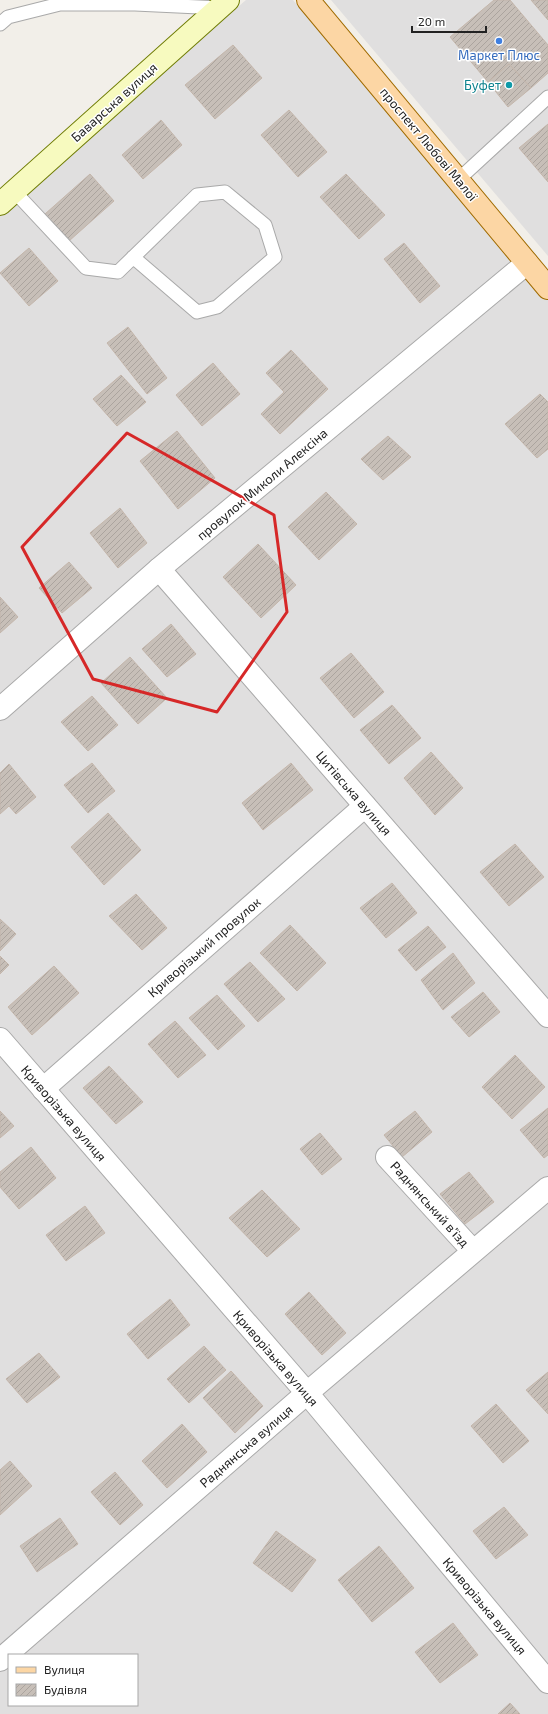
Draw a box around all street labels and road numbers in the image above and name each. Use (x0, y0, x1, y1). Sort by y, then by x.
street label: Баварська вулиця (68, 59, 160, 145)
street label: проспект Любові Малої (377, 84, 482, 205)
street label: провулок Миколи Алексіна (193, 425, 331, 543)
street label: Цитівська вулиця (313, 747, 395, 839)
street label: Криворізький провулок (144, 894, 264, 1000)
street label: Криворізька вулиця (18, 1062, 110, 1164)
street label: Раднянський в’їзд (387, 1158, 473, 1250)
street label: Криворізька вулиця (230, 1307, 322, 1409)
street label: Раднянська вулиця (196, 1401, 296, 1491)
street label: Криворізька вулиця (440, 1554, 530, 1658)

